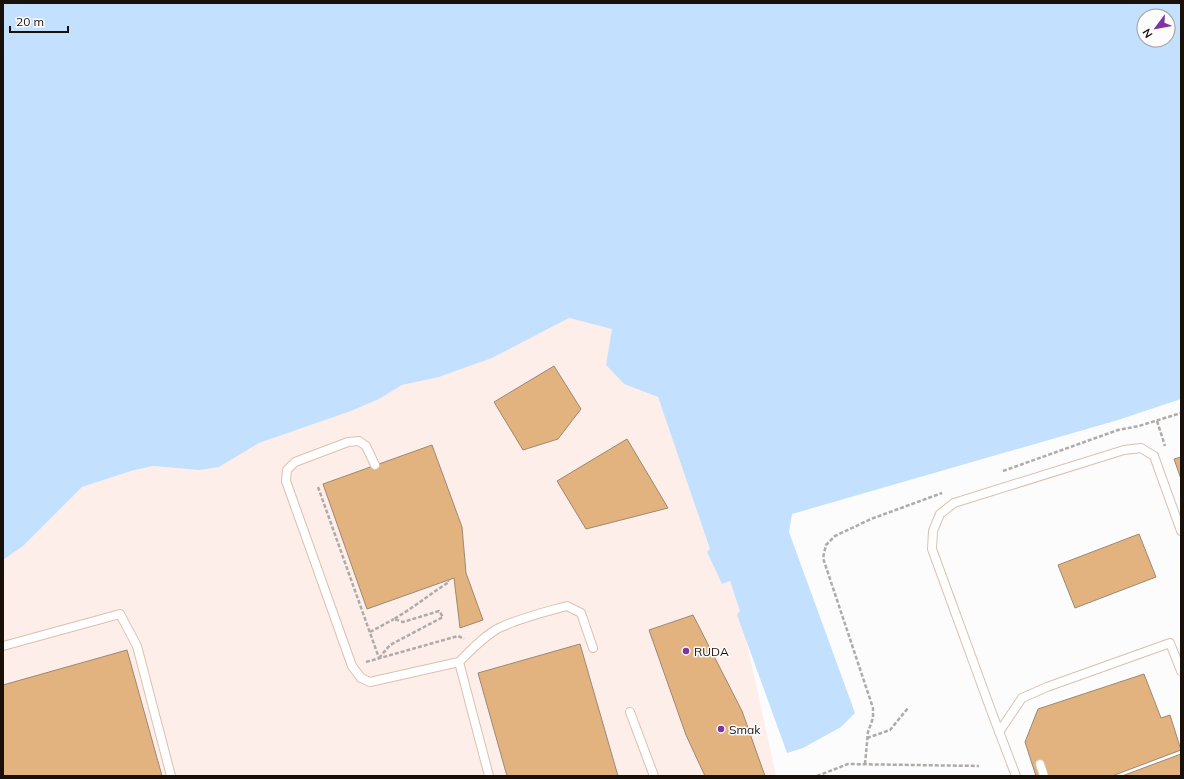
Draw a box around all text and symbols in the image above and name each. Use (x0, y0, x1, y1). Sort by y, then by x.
scale bar (10, 8, 68, 34)
north arrow (1136, 8, 1176, 48)
text: 20 m (16, 14, 44, 29)
text: N (1139, 26, 1156, 41)
place label: RUDA (694, 644, 729, 659)
marker: RUDA (681, 646, 691, 656)
place label: Smak (729, 722, 761, 737)
marker: Smak (716, 724, 726, 734)

